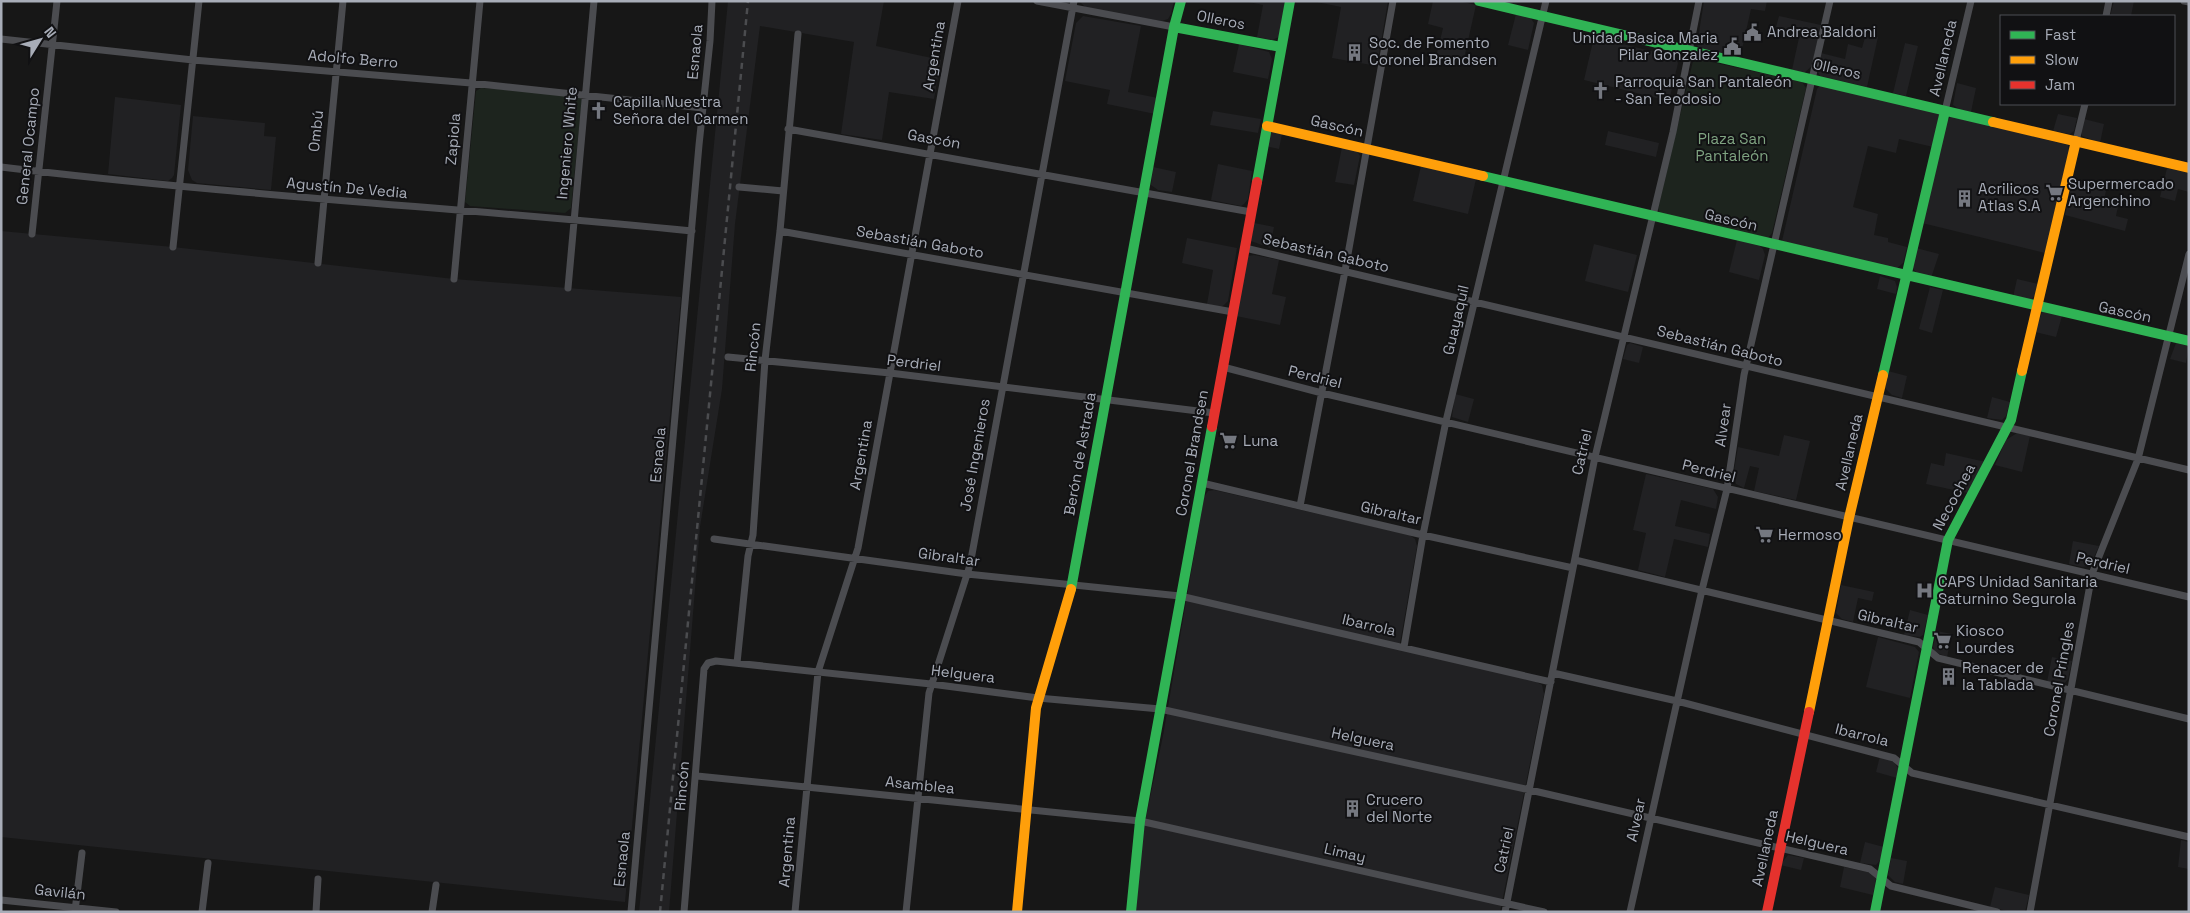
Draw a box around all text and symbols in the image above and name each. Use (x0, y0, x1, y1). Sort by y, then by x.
street label: Olleros (1195, 6, 1247, 34)
north arrow (15, 15, 65, 65)
legend (2000, 15, 2175, 105)
street label: Avellaneda (1924, 17, 1961, 98)
street label: Argentina (918, 19, 949, 92)
public building icon: Andrea Baldoni (1743, 22, 1763, 42)
place label: Andrea Baldoni (1767, 22, 1876, 41)
text: N (40, 23, 60, 41)
street label: Esnaola (683, 23, 706, 80)
text: Fast (2045, 25, 2076, 44)
place label: Unidad Basica Maria Pilar Gonzalez (1572, 28, 1718, 64)
place label: Soc. de Fomento Coronel Brandsen (1369, 33, 1497, 69)
public building icon: Unidad Basica Maria Pilar Gonzalez (1722, 37, 1742, 57)
building icon: Soc. de Fomento Coronel Brandsen (1345, 42, 1365, 62)
street label: Adolfo Berro (307, 45, 399, 72)
text: Slow (2045, 50, 2079, 69)
street label: Olleros (1811, 54, 1863, 83)
place label: Parroquia San Pantaleón - San Teodosio (1615, 72, 1792, 108)
text: Jam (2045, 75, 2075, 94)
church icon: Parroquia San Pantaleón - San Teodosio (1591, 81, 1611, 101)
street label: General Ocampo (12, 86, 43, 206)
street label: Ingeniero White (552, 86, 581, 200)
place label: Capilla Nuestra Señora del Carmen (613, 92, 748, 128)
church icon: Capilla Nuestra Señora del Carmen (589, 101, 609, 121)
street label: Ombú (304, 109, 327, 153)
street label: Gascón (1309, 110, 1365, 141)
street label: Zapiola (441, 112, 464, 166)
street label: Gascón (906, 124, 962, 153)
park label: Plaza San Pantaleón (1696, 129, 1768, 165)
street label: Agustín De Vedia (286, 173, 409, 202)
place label: Supermercado Argenchino (2068, 174, 2174, 210)
place label: Acrilicos Atlas S.A (1978, 179, 2041, 215)
supermarket icon: Supermercado Argenchino (2044, 183, 2064, 203)
building icon: Acrilicos Atlas S.A (1954, 188, 1974, 208)
street label: Gascón (1703, 204, 1759, 235)
street label: Sebastián Gaboto (855, 221, 985, 262)
street label: Sebastián Gaboto (1261, 229, 1391, 276)
street label: Guayaquil (1438, 283, 1473, 357)
street label: Gascón (2097, 297, 2153, 326)
street label: Rincón (740, 321, 765, 373)
street label: Sebastián Gaboto (1655, 321, 1785, 370)
street label: Perdriel (886, 350, 942, 375)
street label: Perdriel (1286, 361, 1344, 392)
street label: Coronel Brandsen (1171, 388, 1212, 518)
street label: Berón de Astrada (1059, 390, 1100, 517)
street label: José Ingenieros (955, 397, 994, 513)
street label: Alvear (1710, 401, 1735, 448)
street label: Avellaneda (1830, 411, 1867, 492)
street label: Argentina (845, 418, 876, 491)
street label: Esnaola (646, 426, 669, 483)
street label: Catriel (1567, 427, 1596, 477)
supermarket icon: Luna (1219, 431, 1239, 451)
place label: Luna (1243, 431, 1279, 450)
street label: Perdriel (1680, 455, 1738, 486)
street label: Necochea (1928, 460, 1979, 533)
street label: Gibraltar (1359, 496, 1424, 529)
supermarket icon: Hermoso (1754, 525, 1774, 545)
place label: Hermoso (1778, 525, 1842, 544)
street label: Gibraltar (917, 543, 981, 570)
street label: Perdriel (2074, 547, 2132, 578)
place label: CAPS Unidad Sanitaria Saturnino Segurola (1938, 572, 2098, 608)
hospital icon: CAPS Unidad Sanitaria Saturnino Segurola (1914, 581, 1934, 601)
street label: Gibraltar (1856, 604, 1921, 637)
street label: Ibarrola (1340, 609, 1398, 640)
street label: Coronel Pringles (2039, 620, 2078, 738)
place label: Kiosco Lourdes (1956, 621, 2015, 657)
supermarket icon: Kiosco Lourdes (1932, 630, 1952, 650)
place label: Renacer de la Tablada (1962, 658, 2044, 694)
street label: Helguera (930, 660, 996, 687)
building icon: Renacer de la Tablada (1938, 667, 1958, 687)
street label: Ibarrola (1833, 719, 1891, 750)
street label: Helguera (1330, 723, 1397, 755)
street label: Rincón (670, 760, 693, 812)
street label: Asamblea (884, 771, 956, 798)
place label: Crucero del Norte (1366, 790, 1433, 826)
street label: Alvear (1622, 796, 1649, 843)
building icon: Crucero del Norte (1342, 799, 1362, 819)
street label: Avellaneda (1747, 807, 1782, 888)
street label: Argentina (774, 816, 799, 888)
street label: Catriel (1489, 825, 1518, 875)
street label: Helguera (1784, 826, 1851, 859)
street label: Esnaola (609, 830, 634, 888)
street label: Limay (1322, 838, 1368, 867)
street label: Gavilán (34, 879, 87, 904)

